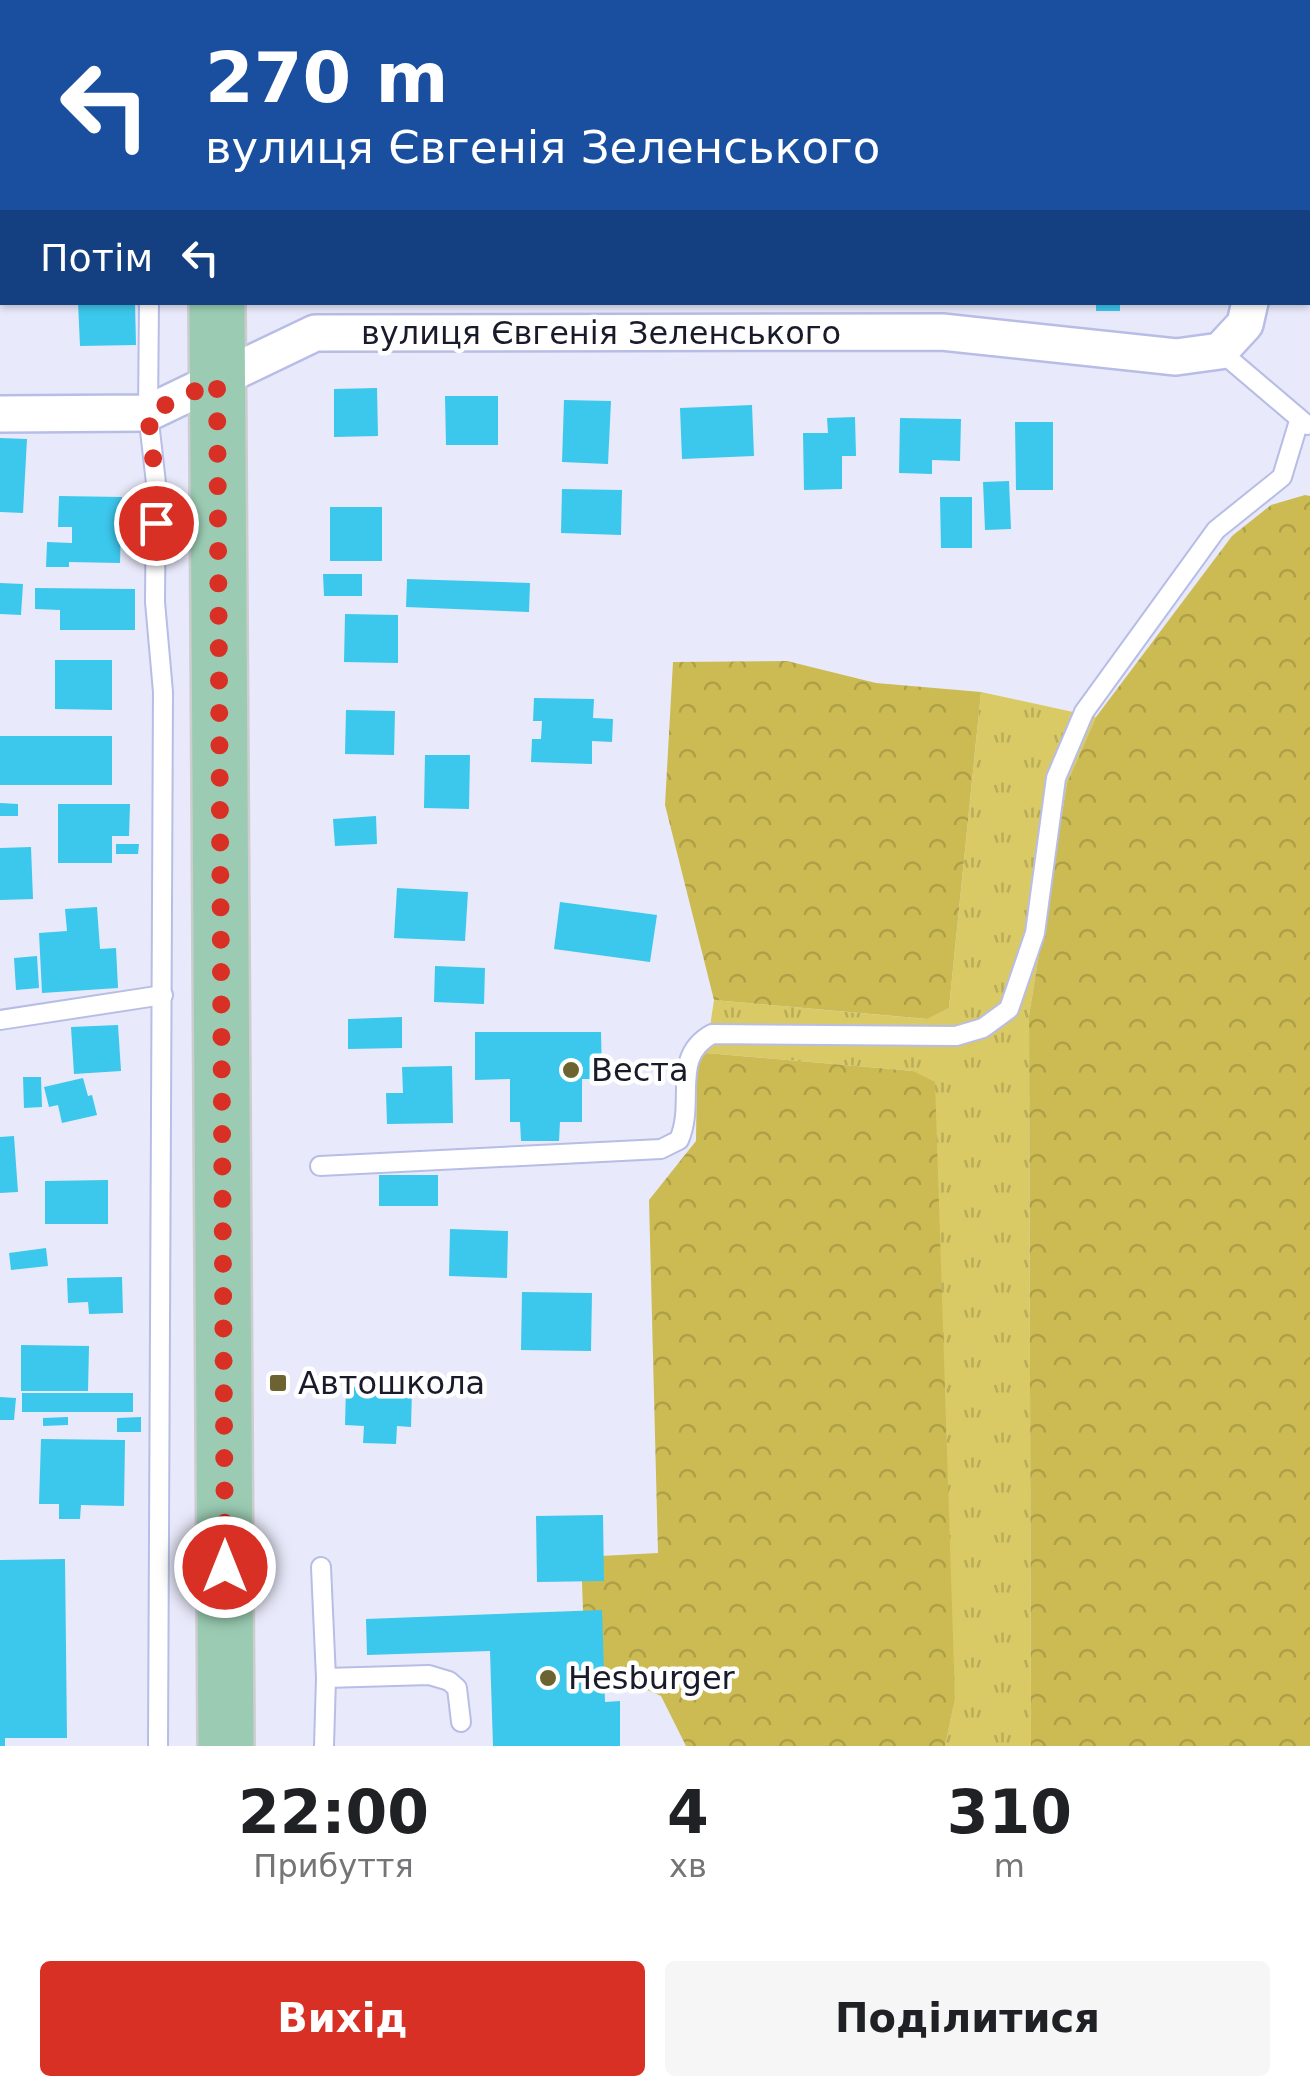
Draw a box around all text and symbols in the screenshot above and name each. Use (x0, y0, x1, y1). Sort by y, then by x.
text: 270 m (205, 37, 448, 119)
icon: left (40, 40, 170, 170)
text: вулиця Євгенія Зеленського (205, 121, 880, 174)
icon: left (173, 230, 228, 285)
text: Потім (40, 236, 153, 280)
street label: вулиця Євгенія Зеленського (361, 314, 841, 352)
pin (114, 481, 199, 566)
icon: arrive (129, 496, 184, 551)
place label: Веста (591, 1051, 688, 1089)
marker: Веста (560, 1059, 582, 1081)
place label: Автошкола (298, 1364, 485, 1402)
marker: Автошкола (267, 1372, 289, 1394)
position arrow (173, 1515, 277, 1619)
place label: Hesburger (568, 1659, 736, 1697)
marker: Hesburger (537, 1667, 559, 1689)
text: 22:00 (238, 1777, 429, 1847)
text: 4 (667, 1777, 709, 1847)
text: 310 (947, 1777, 1072, 1847)
text: Прибуття (253, 1847, 414, 1885)
text: хв (669, 1847, 707, 1885)
text: m (994, 1847, 1025, 1885)
button: Вихід (40, 1961, 645, 2076)
button: Поділитися (665, 1961, 1270, 2076)

